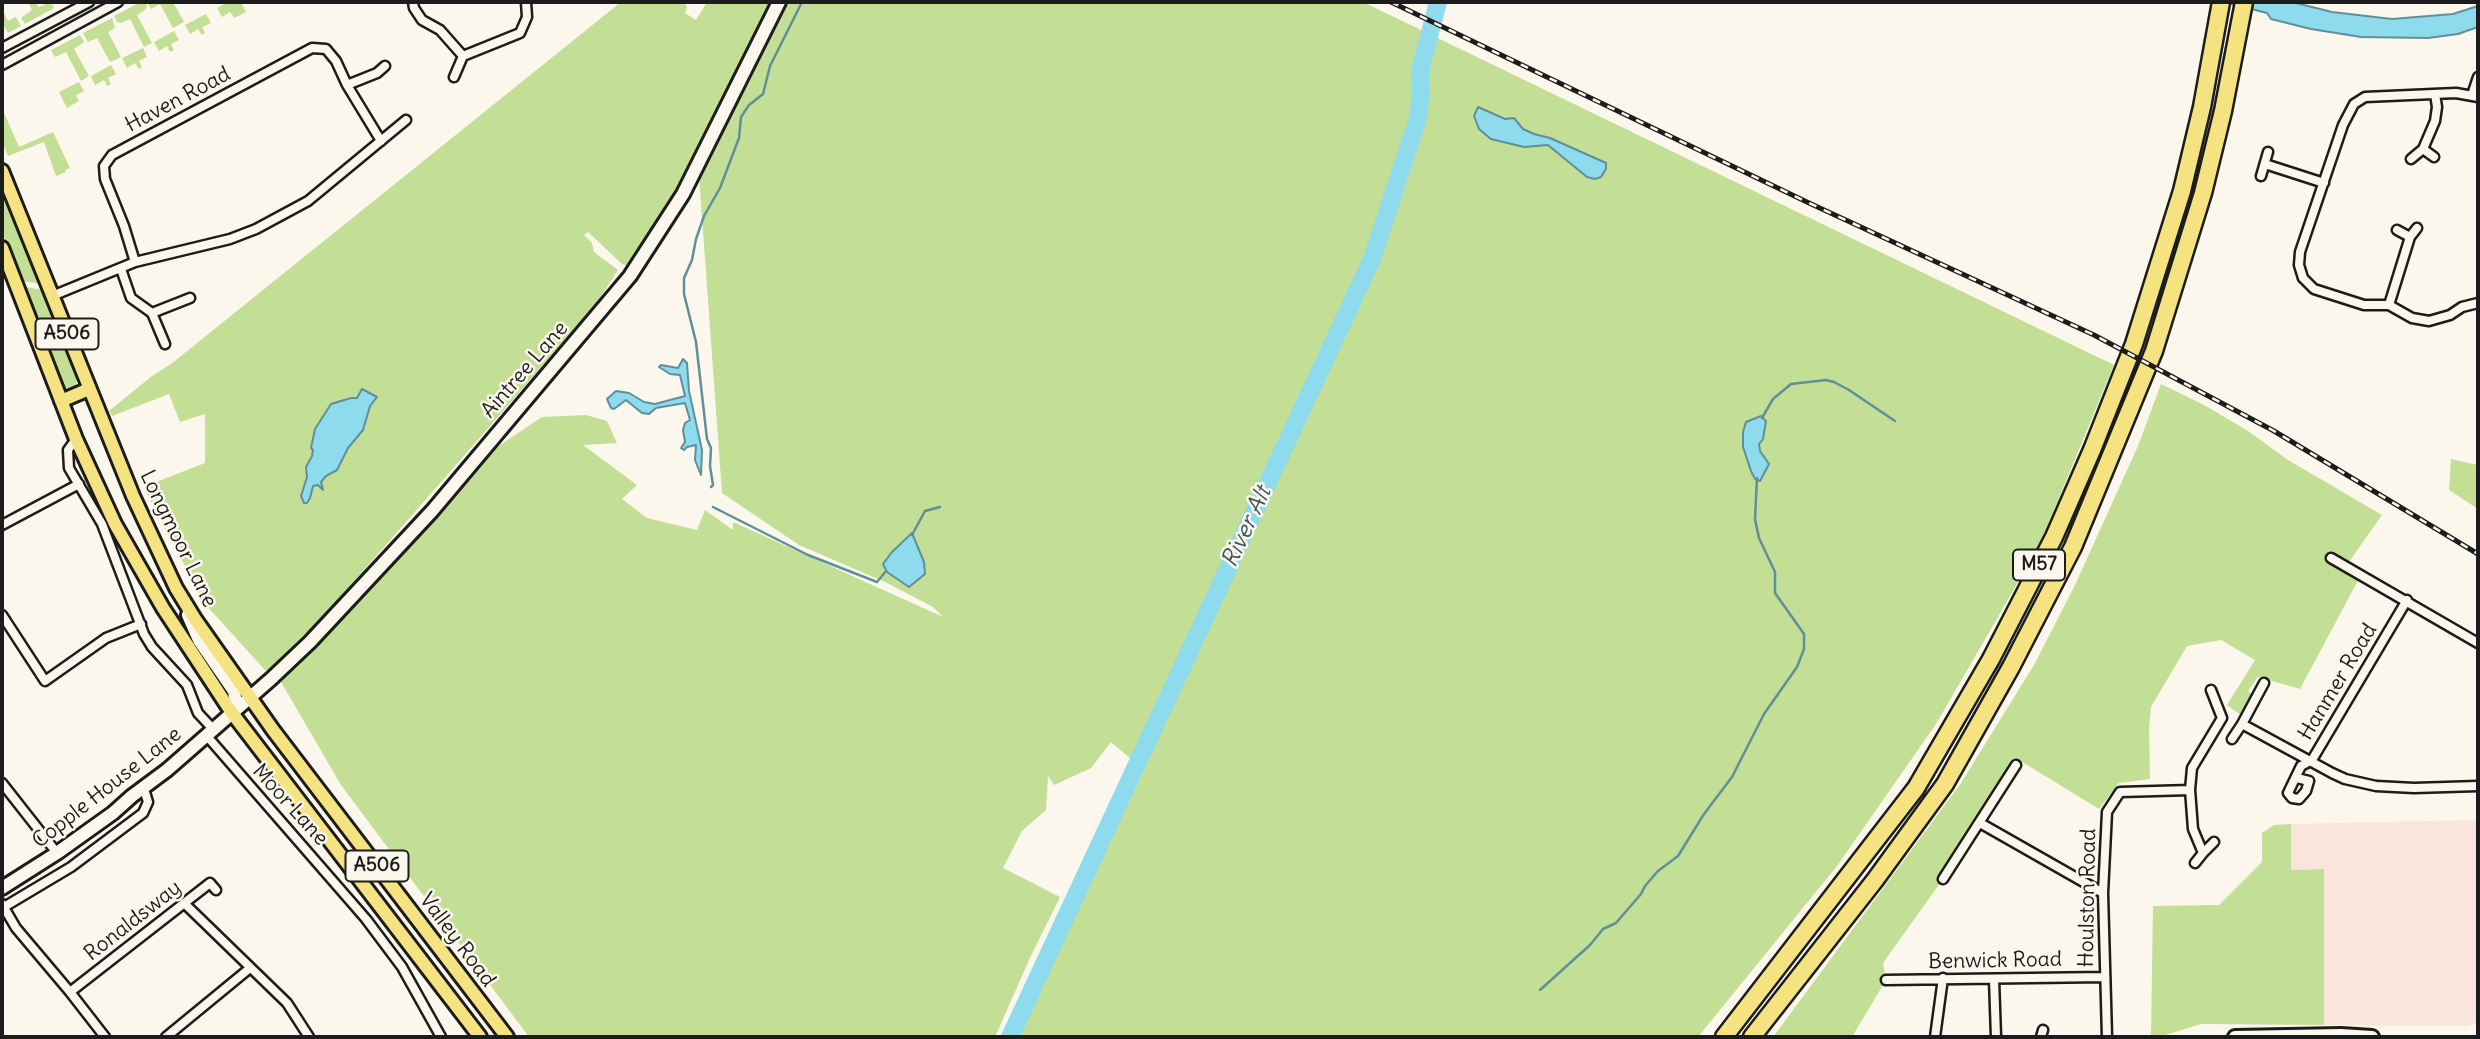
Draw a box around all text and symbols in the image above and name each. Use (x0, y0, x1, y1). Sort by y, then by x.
street label: Haven Road (121, 62, 235, 138)
street label: Aintree Lane (476, 317, 574, 423)
road number: A506 (36, 318, 98, 350)
street label: Longmoor Lane (134, 466, 222, 612)
water label: River Alt (1216, 482, 1278, 572)
road number: M57 (2013, 550, 2065, 580)
street label: Hanmer Road (2293, 619, 2383, 745)
street label: Copple House Lane (27, 722, 187, 854)
street label: Moor Lane (247, 759, 333, 851)
street label: Houlston Road (2074, 828, 2102, 968)
road number: A506 (346, 850, 408, 881)
street label: Ronaldsway (80, 875, 186, 967)
street label: Valley Road (413, 888, 501, 992)
street label: Benwick Road (1928, 947, 2062, 975)

